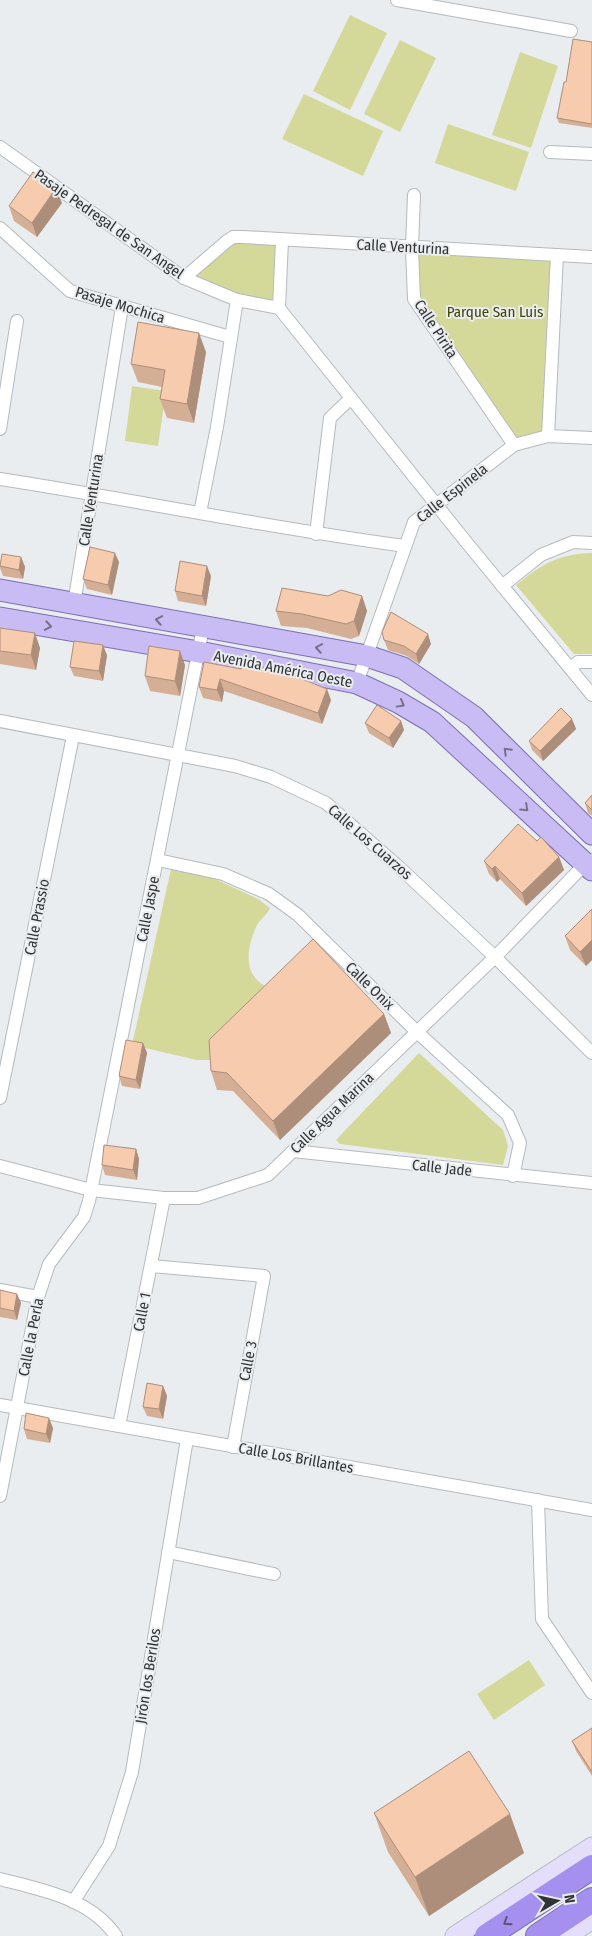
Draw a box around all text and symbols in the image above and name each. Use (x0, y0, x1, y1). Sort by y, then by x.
street label: Pasaje Pedregal de San Angel (31, 166, 187, 283)
street label: Calle Venturina (356, 236, 450, 258)
street label: Pasaje Mochica (73, 283, 167, 327)
street label: Calle Pirita (410, 296, 462, 362)
park label: Parque San Luis (447, 303, 543, 321)
street label: Calle Venturina (75, 453, 107, 547)
street label: Calle Espinela (413, 460, 491, 526)
one-way arrow (154, 615, 163, 625)
one-way arrow (44, 620, 52, 630)
one-way arrow (314, 643, 323, 653)
street label: Avenida América Oeste (212, 647, 354, 691)
one-way arrow (396, 698, 405, 708)
one-way arrow (504, 748, 513, 757)
street label: Calle Los Cuarzos (324, 801, 416, 883)
one-way arrow (519, 802, 528, 811)
street label: Calle Jaspe (133, 875, 163, 943)
street label: Calle Prassio (21, 877, 53, 957)
street label: Calle Onix (342, 958, 399, 1014)
street label: Calle Agua Marina (286, 1069, 378, 1157)
street label: Calle Jade (411, 1156, 473, 1180)
street label: Calle 1 (129, 1291, 155, 1333)
street label: Calle la Perla (15, 1296, 47, 1378)
street label: Calle 3 (235, 1339, 261, 1382)
street label: Calle Los Brillantes (237, 1439, 355, 1477)
street label: Jirón los Berilos (132, 1627, 164, 1725)
north arrow (532, 1876, 582, 1926)
text: N (560, 1894, 578, 1905)
one-way arrow (504, 1916, 513, 1926)

